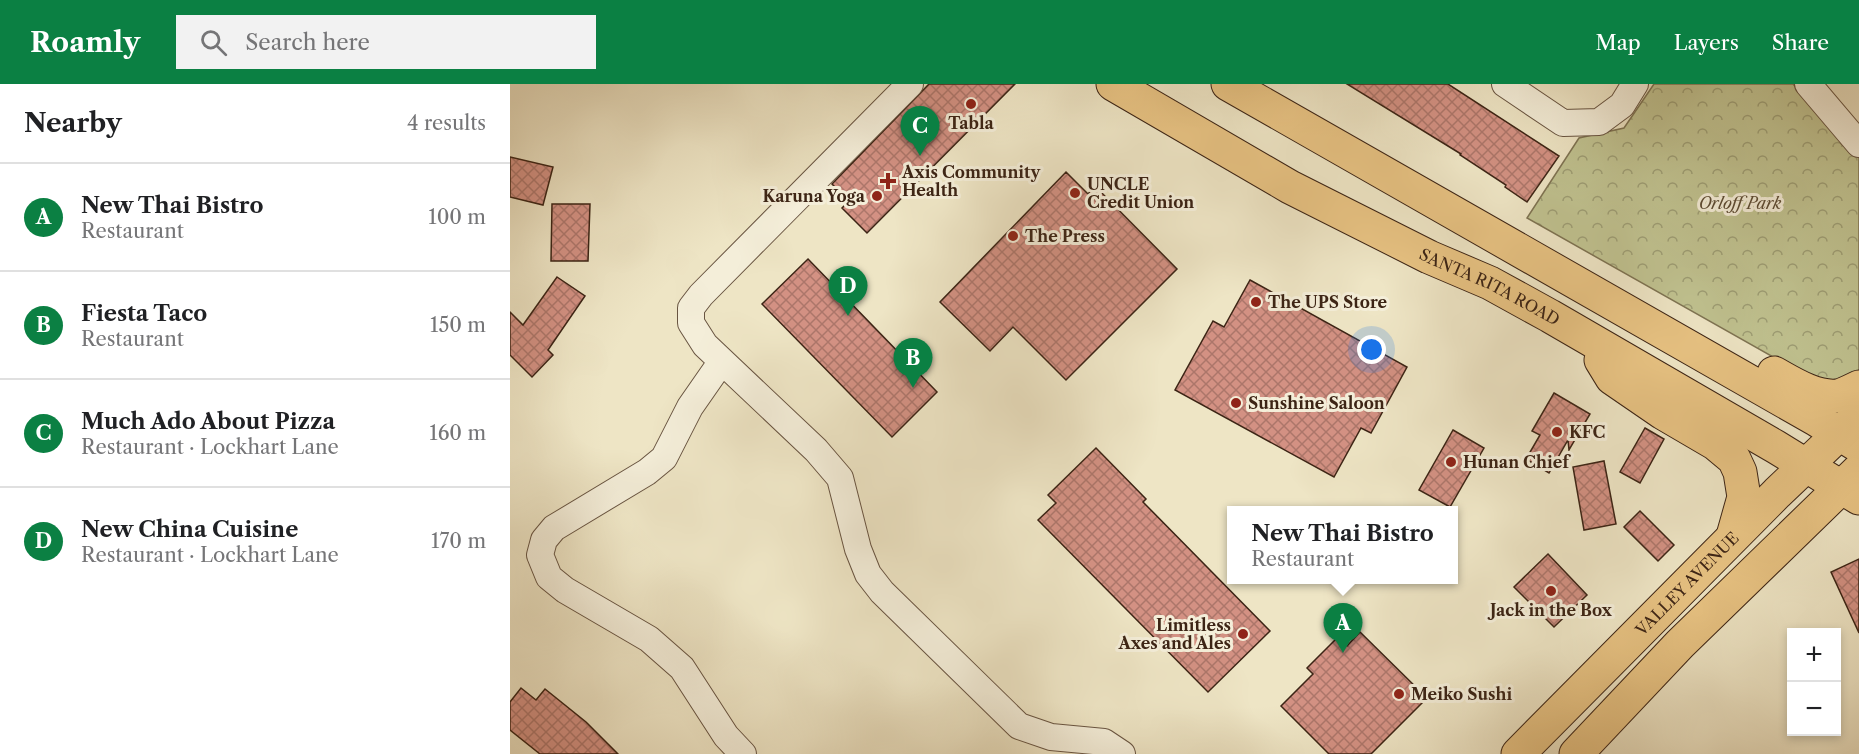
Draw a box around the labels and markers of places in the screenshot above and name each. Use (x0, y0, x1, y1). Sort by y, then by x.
marker: Tabla (964, 97, 978, 111)
pin: C (900, 106, 940, 156)
place label: Tabla (948, 113, 995, 133)
place label: Axis Community Health (901, 162, 1041, 200)
marker: Axis Community Health (879, 172, 897, 190)
place label: UNCLE Credit Union (1087, 174, 1194, 212)
place label: Karuna Yoga (762, 186, 866, 206)
marker: UNCLE Credit Union (1068, 186, 1082, 200)
marker: Karuna Yoga (870, 189, 884, 203)
place label: The Press (1025, 226, 1105, 246)
marker: The Press (1006, 229, 1020, 243)
pin: D (828, 266, 868, 316)
place label: The UPS Store (1268, 292, 1388, 312)
marker: The UPS Store (1249, 295, 1263, 309)
pin: B (894, 338, 932, 388)
place label: Sunshine Saloon (1248, 393, 1385, 413)
marker: Sunshine Saloon (1229, 396, 1243, 410)
place label: KFC (1569, 422, 1605, 442)
marker: KFC (1550, 425, 1564, 439)
place label: Hunan Chief (1463, 452, 1571, 472)
marker: Hunan Chief (1444, 455, 1458, 469)
marker: Jack in the Box (1544, 584, 1558, 598)
place label: Jack in the Box (1487, 600, 1613, 620)
pin: A (1324, 604, 1362, 653)
place label: Limitless Axes and Ales (1117, 615, 1231, 653)
marker: Limitless Axes and Ales (1236, 627, 1250, 641)
place label: Meiko Sushi (1411, 684, 1512, 704)
marker: Meiko Sushi (1392, 687, 1406, 701)

